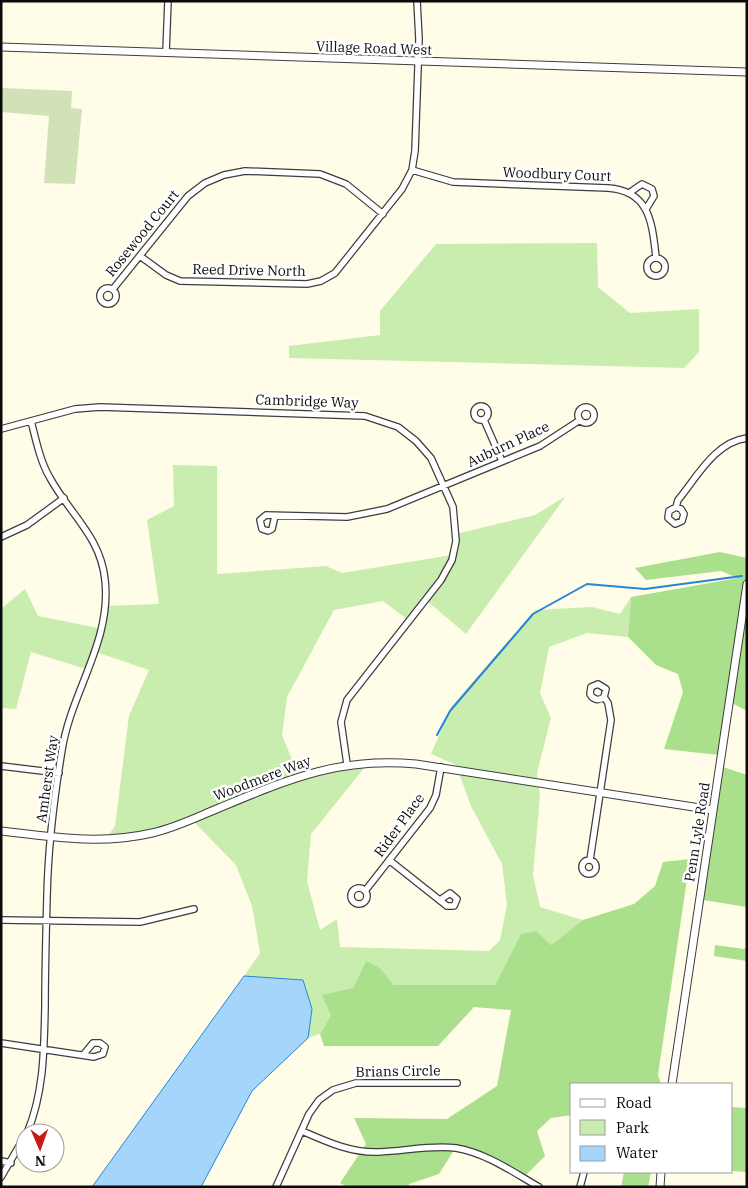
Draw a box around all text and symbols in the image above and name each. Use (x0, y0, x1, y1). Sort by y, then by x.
street label: Village Road West (316, 37, 433, 59)
street label: Woodbury Court (502, 163, 612, 185)
street label: Rosewood Court (101, 186, 183, 280)
street label: Reed Drive North (192, 260, 306, 280)
street label: Cambridge Way (255, 390, 360, 412)
street label: Auburn Place (464, 417, 552, 471)
street label: Amherst Way (32, 734, 62, 824)
street label: Woodmere Way (211, 751, 314, 805)
street label: Penn Lyle Road (680, 780, 714, 883)
street label: Rider Place (370, 790, 428, 860)
street label: Brians Circle (355, 1061, 441, 1081)
legend (570, 1083, 733, 1173)
text: Road (616, 1093, 652, 1112)
text: Park (616, 1118, 649, 1137)
north arrow (15, 1123, 65, 1173)
text: Water (616, 1143, 658, 1162)
text: N (35, 1152, 46, 1170)

